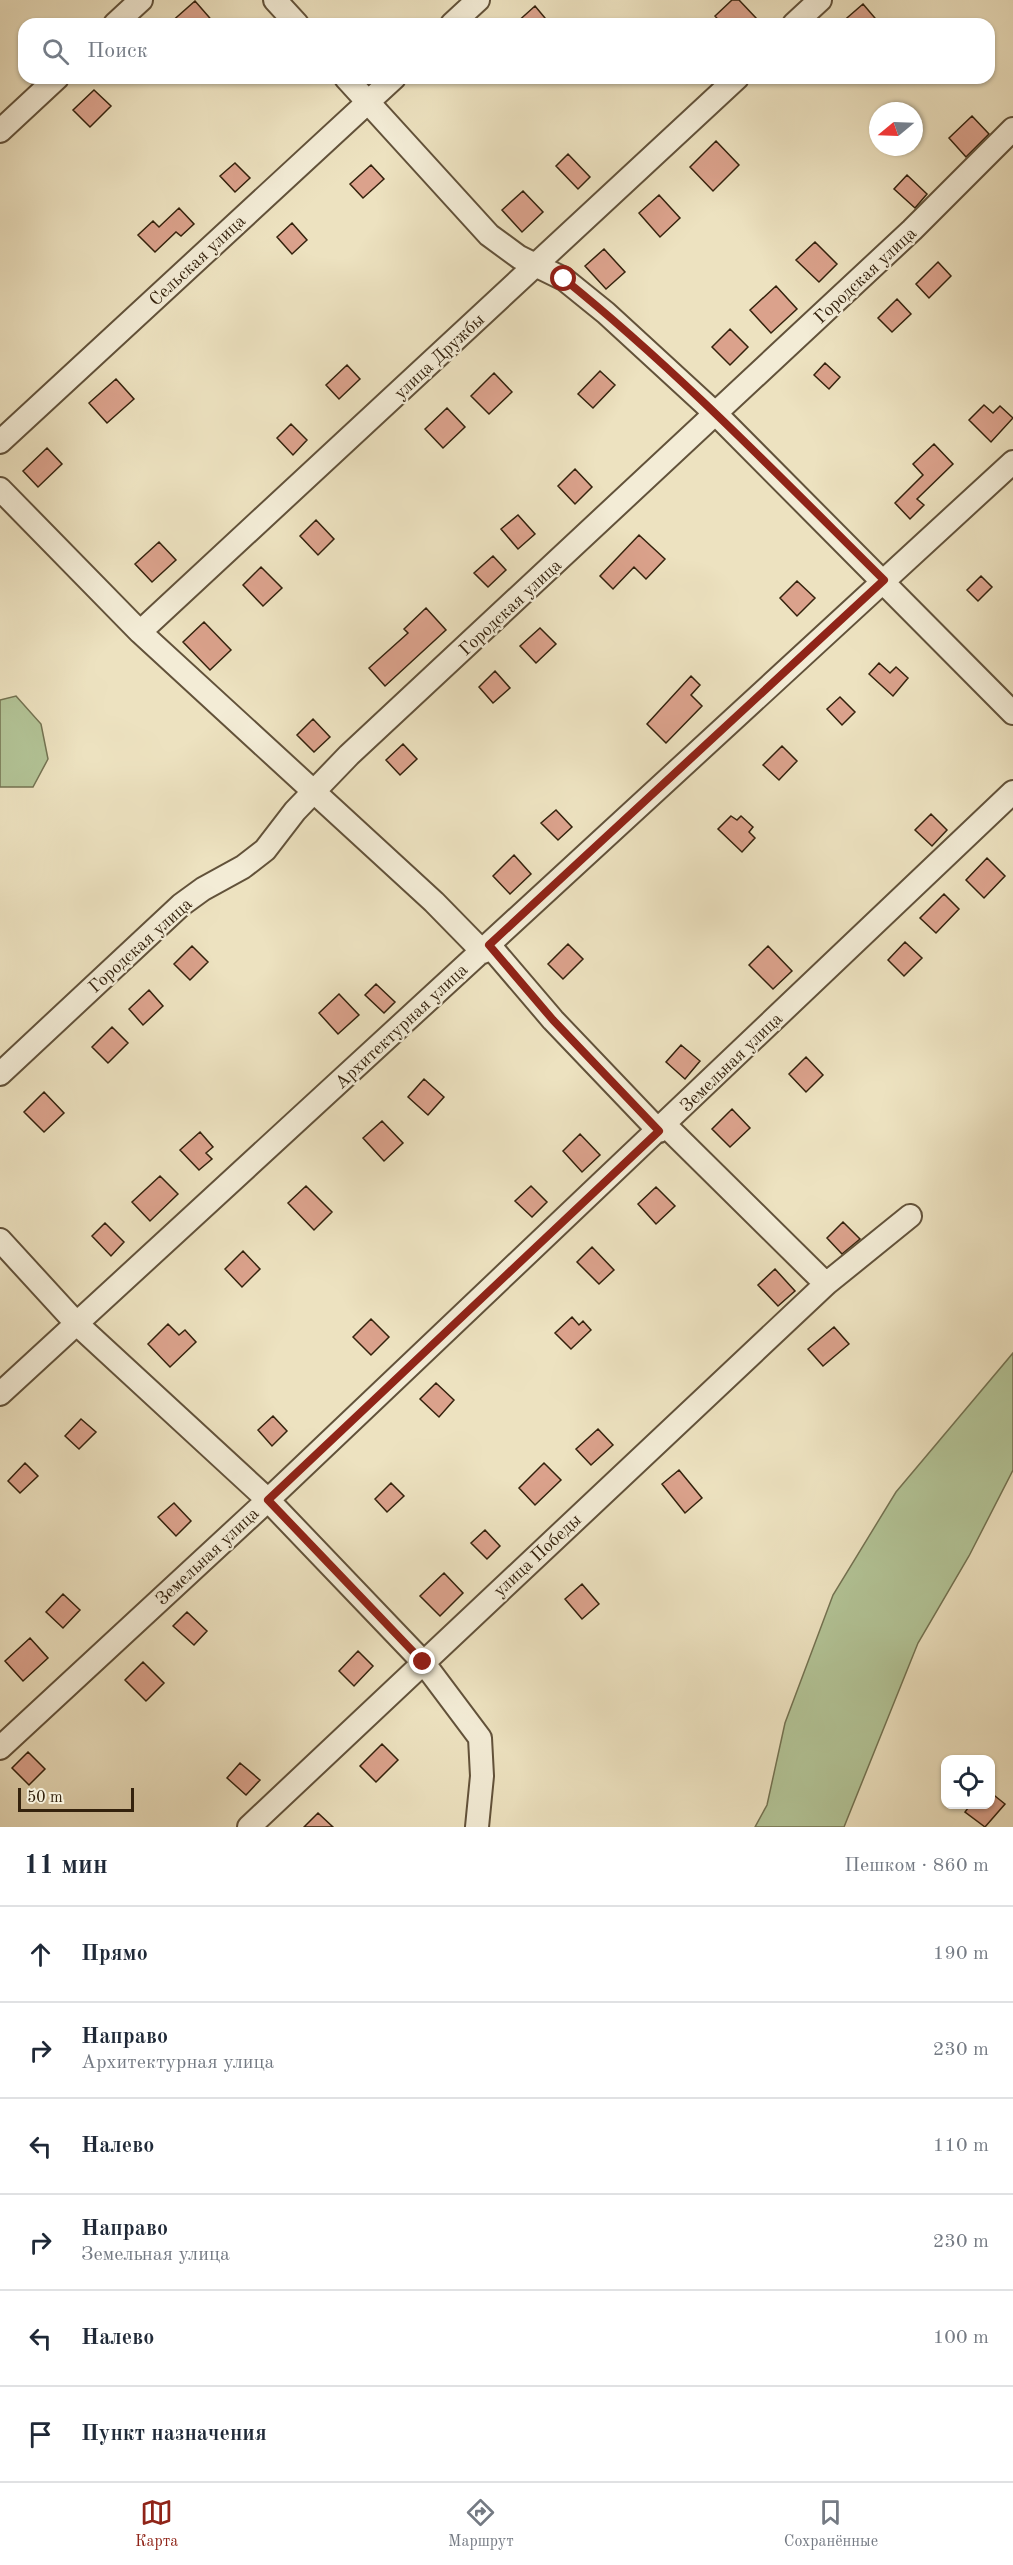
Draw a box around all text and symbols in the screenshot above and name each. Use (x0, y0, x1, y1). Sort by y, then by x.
search box (18, 18, 995, 84)
icon: search (39, 35, 72, 68)
text: Поиск (87, 40, 148, 62)
north arrow (869, 102, 923, 156)
street label: Сельская улица (146, 212, 249, 310)
street label: Городская улица (811, 224, 920, 327)
route start (550, 265, 576, 291)
street label: улица Дружбы (391, 311, 488, 403)
street label: Городская улица (456, 556, 565, 659)
street label: Городская улица (86, 895, 196, 997)
street label: Архитектурная улица (332, 961, 472, 1093)
street label: Земельная улица (677, 1010, 786, 1116)
street label: Земельная улица (153, 1504, 263, 1609)
street label: улица Победы (491, 1511, 585, 1601)
route end (409, 1648, 435, 1674)
map controls (941, 1755, 995, 1809)
button: locate (941, 1755, 995, 1809)
scale bar (18, 1785, 134, 1812)
text: 50 m (27, 1790, 63, 1806)
text: 11 мин (24, 1853, 108, 1879)
text: Пешком · 860 m (844, 1856, 989, 1876)
icon: ahead (24, 1938, 57, 1971)
text: Прямо (81, 1943, 148, 1965)
text: 190 m (933, 1944, 989, 1964)
text: Направо (81, 2026, 168, 2048)
icon: right (24, 2034, 57, 2067)
text: 230 m (933, 2040, 989, 2060)
text: Архитектурная улица (81, 2053, 274, 2073)
icon: left (24, 2130, 57, 2163)
text: Налево (81, 2135, 154, 2157)
text: 110 m (933, 2136, 989, 2156)
text: Направо (81, 2218, 168, 2240)
icon: right (24, 2226, 57, 2259)
text: 230 m (933, 2232, 989, 2252)
text: Земельная улица (81, 2245, 230, 2265)
icon: left (24, 2322, 57, 2355)
text: Налево (81, 2327, 154, 2349)
text: 100 m (933, 2328, 989, 2348)
icon: arrive (24, 2418, 57, 2451)
text: Пункт назначения (81, 2423, 267, 2445)
tab: Карта (135, 2496, 178, 2552)
tab: Маршрут (448, 2496, 514, 2552)
tab: Сохранённые (784, 2496, 878, 2552)

